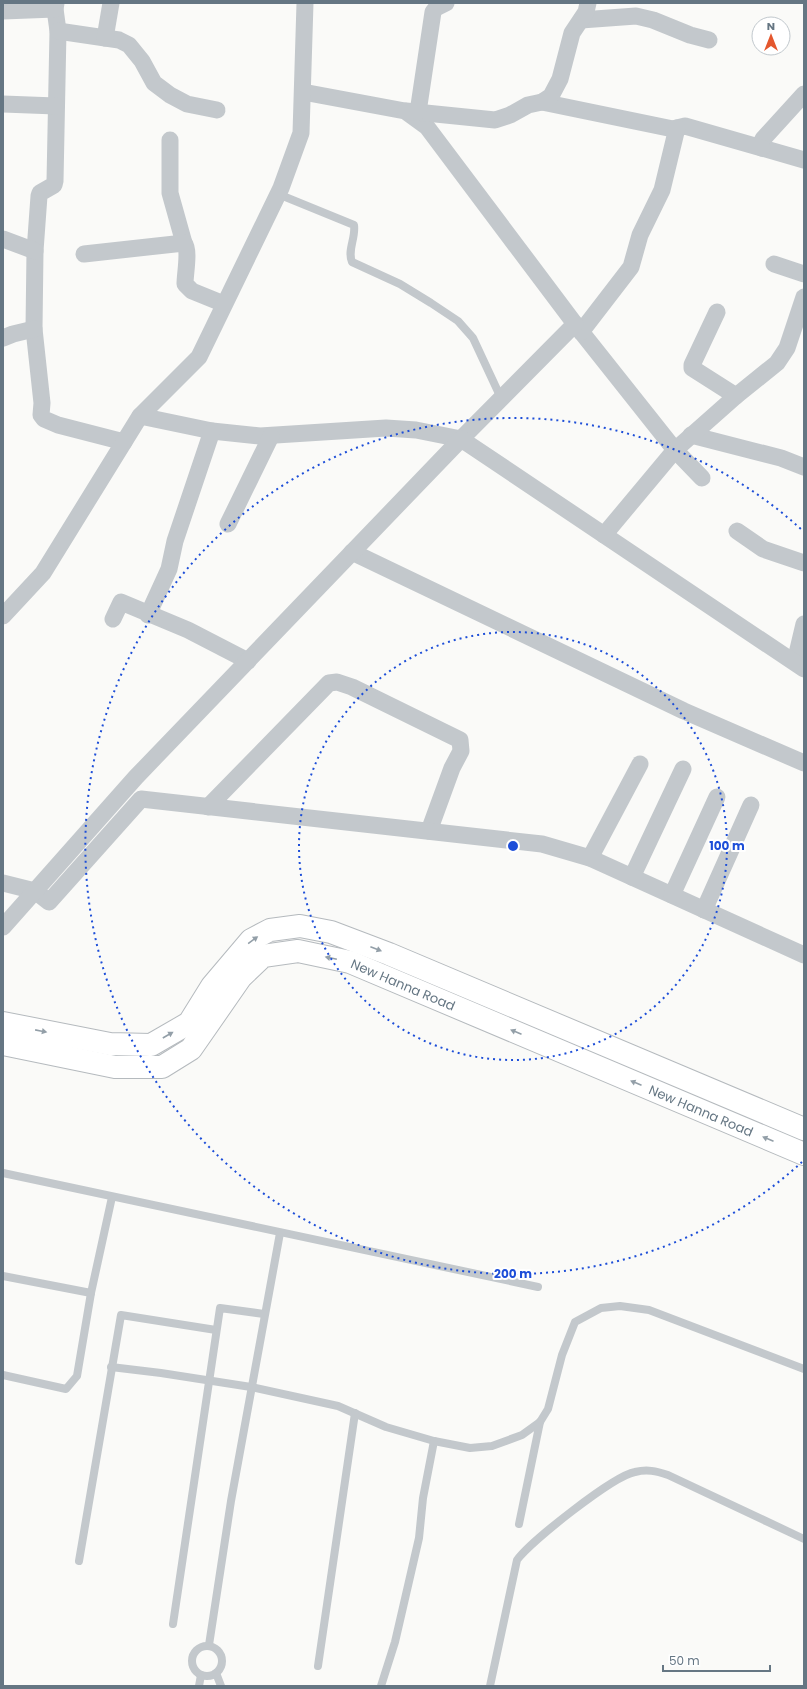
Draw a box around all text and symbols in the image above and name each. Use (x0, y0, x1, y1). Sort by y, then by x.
north arrow (751, 16, 791, 56)
text: N (767, 18, 775, 34)
text: 100 m (709, 837, 745, 854)
centre of rings (506, 839, 520, 853)
one-way arrow (247, 936, 258, 944)
one-way arrow (370, 946, 382, 952)
one-way arrow (325, 954, 337, 960)
street label: New Hanna Road (348, 954, 458, 1016)
one-way arrow (35, 1028, 47, 1034)
one-way arrow (510, 1029, 521, 1035)
one-way arrow (162, 1032, 173, 1039)
one-way arrow (630, 1080, 641, 1086)
street label: New Hanna Road (646, 1080, 756, 1142)
one-way arrow (763, 1136, 774, 1142)
text: 200 m (494, 1265, 532, 1282)
scale bar (663, 1647, 770, 1673)
text: 50 m (669, 1652, 700, 1669)

